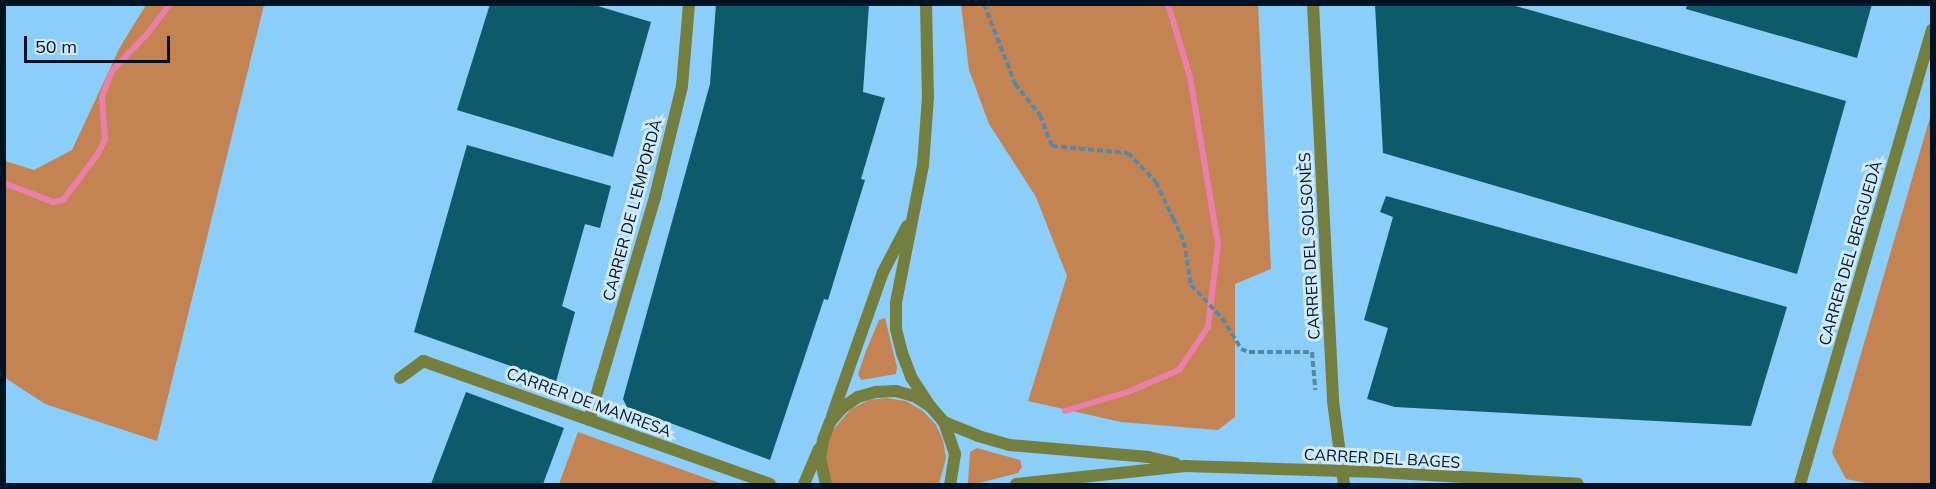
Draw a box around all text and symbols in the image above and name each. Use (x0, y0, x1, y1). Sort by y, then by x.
scale bar (27, 24, 172, 62)
text: 50 m (35, 35, 77, 58)
street label: CARRER DE L'EMPORDÀ (598, 117, 666, 303)
street label: CARRER DEL SOLSONÈS (1295, 152, 1323, 340)
street label: CARRER DEL BERGUEDÀ (1814, 159, 1886, 347)
street label: CARRER DE MANRESA (504, 363, 674, 441)
street label: CARRER DEL BAGES (1303, 444, 1461, 472)

